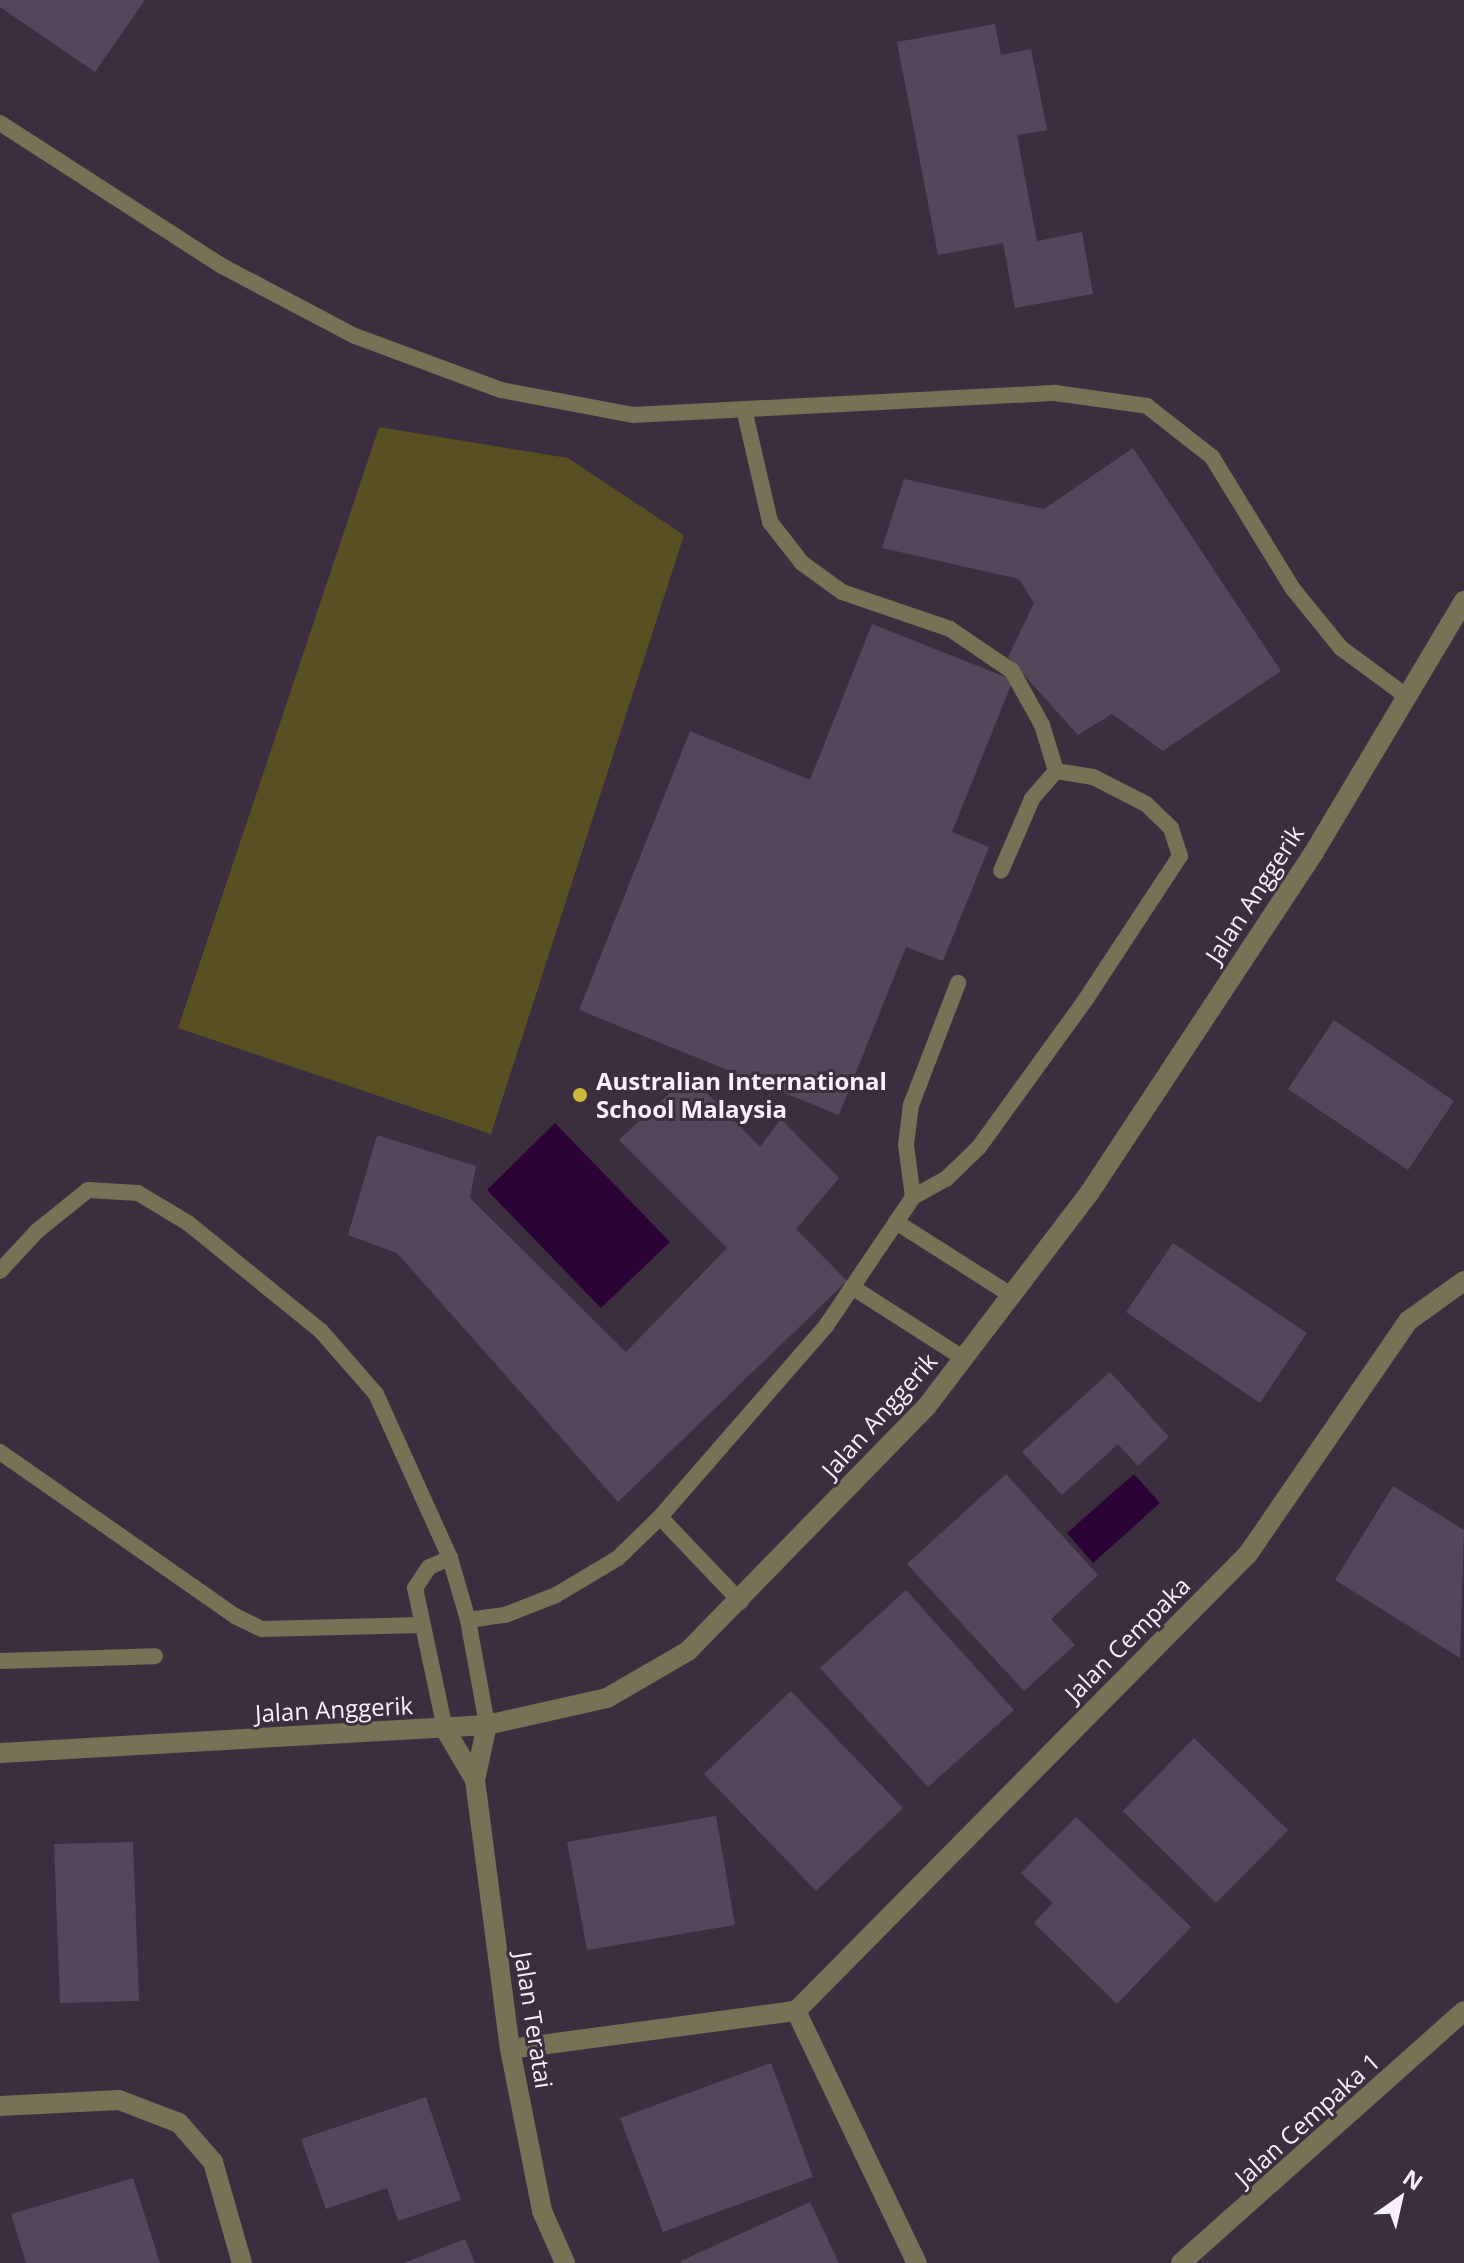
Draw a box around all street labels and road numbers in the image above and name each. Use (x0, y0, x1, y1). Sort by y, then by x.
street label: Jalan Anggerik (1199, 820, 1309, 968)
street label: Jalan Anggerik (815, 1347, 943, 1483)
street label: Jalan Cempaka (1059, 1571, 1195, 1707)
street label: Jalan Anggerik (254, 1690, 414, 1728)
street label: Jalan Teratai (509, 1950, 559, 2090)
street label: Jalan Cempaka 1 (1229, 2046, 1385, 2192)

